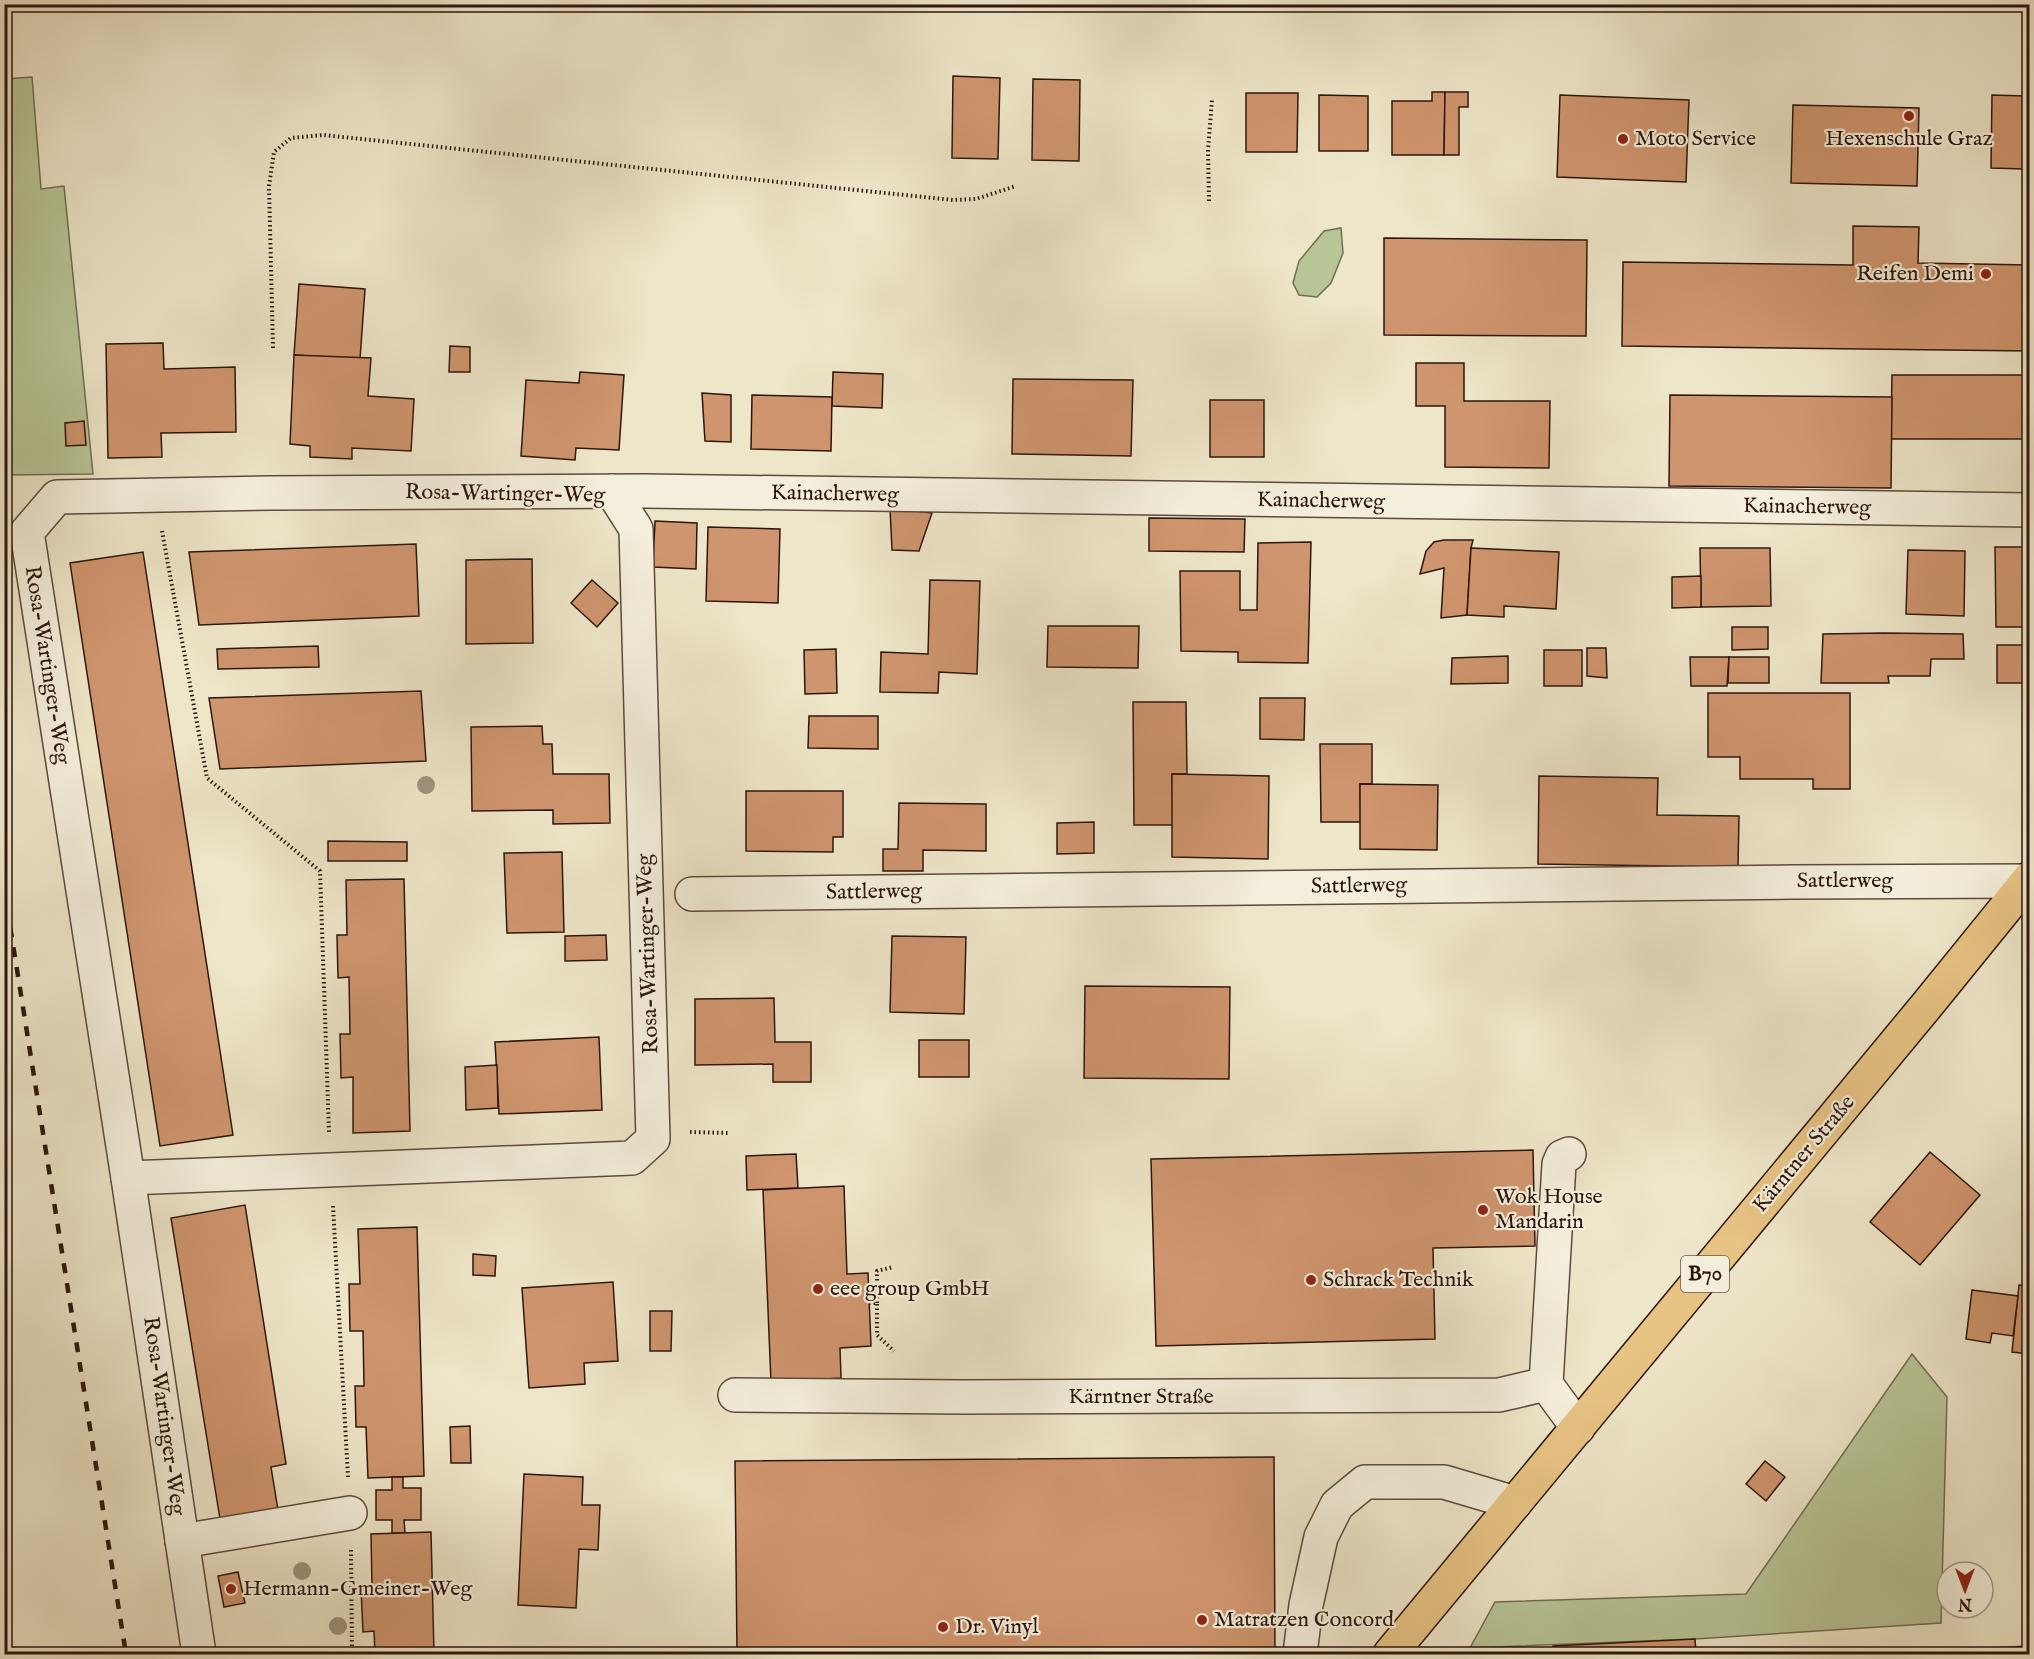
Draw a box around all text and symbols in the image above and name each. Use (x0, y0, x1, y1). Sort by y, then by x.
marker: Hexenschule Graz (1902, 109, 1916, 123)
place label: Moto Service (1635, 125, 1756, 153)
place label: Hexenschule Graz (1825, 125, 1993, 153)
marker: Moto Service (1616, 132, 1630, 146)
place label: Reifen Demi (1856, 260, 1974, 288)
marker: Reifen Demi (1979, 267, 1993, 281)
street label: Rosa-Wartinger-Weg (405, 478, 607, 510)
street label: Kainacherweg (771, 479, 900, 509)
street label: Kainacherweg (1257, 486, 1386, 516)
street label: Kainacherweg (1743, 492, 1872, 522)
street label: Rosa-Wartinger-Weg (17, 564, 77, 767)
street label: Rosa-Wartinger-Weg (630, 852, 665, 1055)
street label: Sattlerweg (1797, 867, 1894, 895)
street label: Sattlerweg (1311, 871, 1408, 901)
street label: Sattlerweg (826, 877, 923, 907)
street label: Kärntner Straße (1747, 1089, 1861, 1219)
place label: Wok House Mandarin (1495, 1183, 1603, 1236)
marker: Wok House Mandarin (1476, 1203, 1490, 1217)
road number: B70 (1681, 1256, 1729, 1292)
place label: Schrack Technik (1323, 1266, 1474, 1294)
marker: Schrack Technik (1304, 1273, 1318, 1287)
place label: eee group GmbH (830, 1275, 990, 1303)
marker: eee group GmbH (811, 1282, 825, 1296)
street label: Rosa-Wartinger-Weg (136, 1315, 192, 1518)
street label: Kärntner Straße (1068, 1383, 1214, 1411)
north arrow (1935, 1560, 1995, 1620)
place label: Hermann-Gmeiner-Weg (243, 1575, 473, 1603)
marker: Hermann-Gmeiner-Weg (224, 1582, 238, 1596)
text: N (1958, 1593, 1973, 1613)
place label: Matratzen Concord (1214, 1606, 1394, 1634)
place label: Dr. Vinyl (955, 1613, 1038, 1641)
marker: Matratzen Concord (1195, 1613, 1209, 1627)
marker: Dr. Vinyl (936, 1620, 950, 1634)

